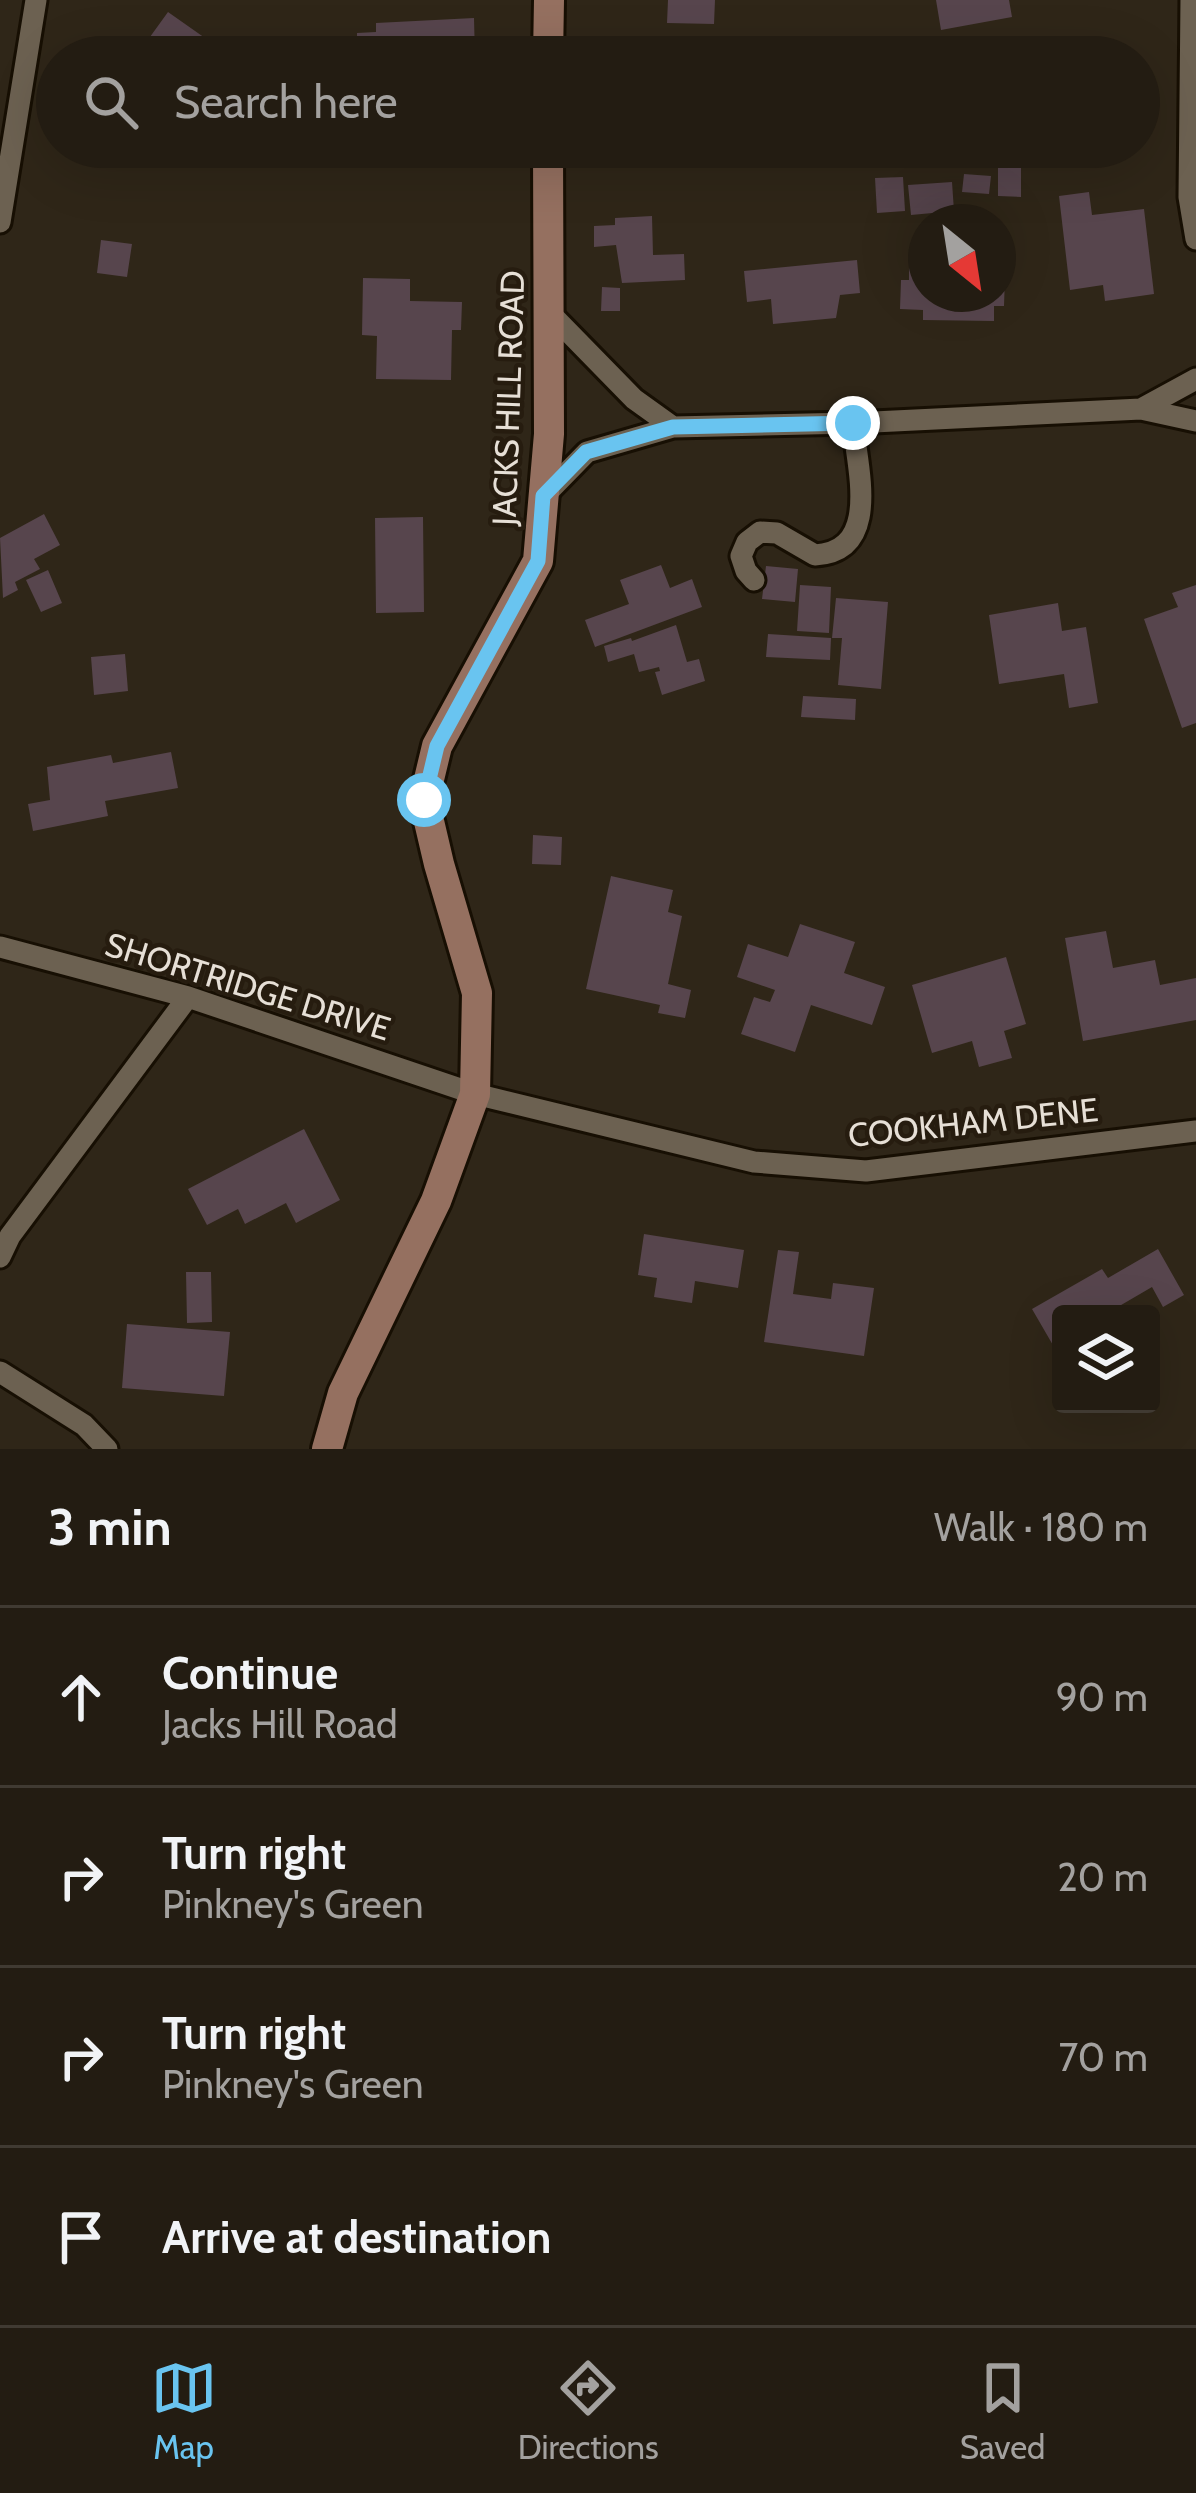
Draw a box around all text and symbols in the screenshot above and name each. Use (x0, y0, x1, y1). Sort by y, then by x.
search box (36, 36, 1160, 168)
icon: search (78, 69, 144, 135)
text: Search here (174, 75, 398, 129)
north arrow (908, 204, 1016, 312)
street label: JACKS HILL ROAD (484, 270, 532, 527)
route end (826, 396, 880, 450)
route start (397, 773, 451, 827)
street label: SHORTRIDGE DRIVE (101, 924, 395, 1048)
street label: COOKHAM DENE (846, 1089, 1100, 1155)
map controls (1052, 1305, 1160, 1413)
button: layers (1052, 1305, 1160, 1413)
text: 3 min (48, 1496, 172, 1558)
text: Walk · 180 m (934, 1503, 1148, 1551)
text: Continue (162, 1646, 338, 1700)
icon: ahead (48, 1664, 114, 1730)
text: 90 m (1056, 1673, 1148, 1721)
text: Jacks Hill Road (162, 1700, 398, 1748)
text: Turn right (162, 1826, 346, 1880)
icon: right (48, 1844, 114, 1910)
text: 20 m (1057, 1853, 1148, 1901)
text: Pinkney's Green (162, 1880, 424, 1928)
text: Turn right (162, 2006, 346, 2060)
icon: right (48, 2024, 114, 2090)
text: 70 m (1059, 2033, 1148, 2081)
text: Pinkney's Green (162, 2060, 424, 2108)
icon: arrive (48, 2204, 114, 2270)
text: Arrive at destination (162, 2210, 551, 2264)
tab: Map (151, 2355, 217, 2467)
tab: Directions (518, 2355, 659, 2467)
tab: Saved (960, 2355, 1045, 2467)

